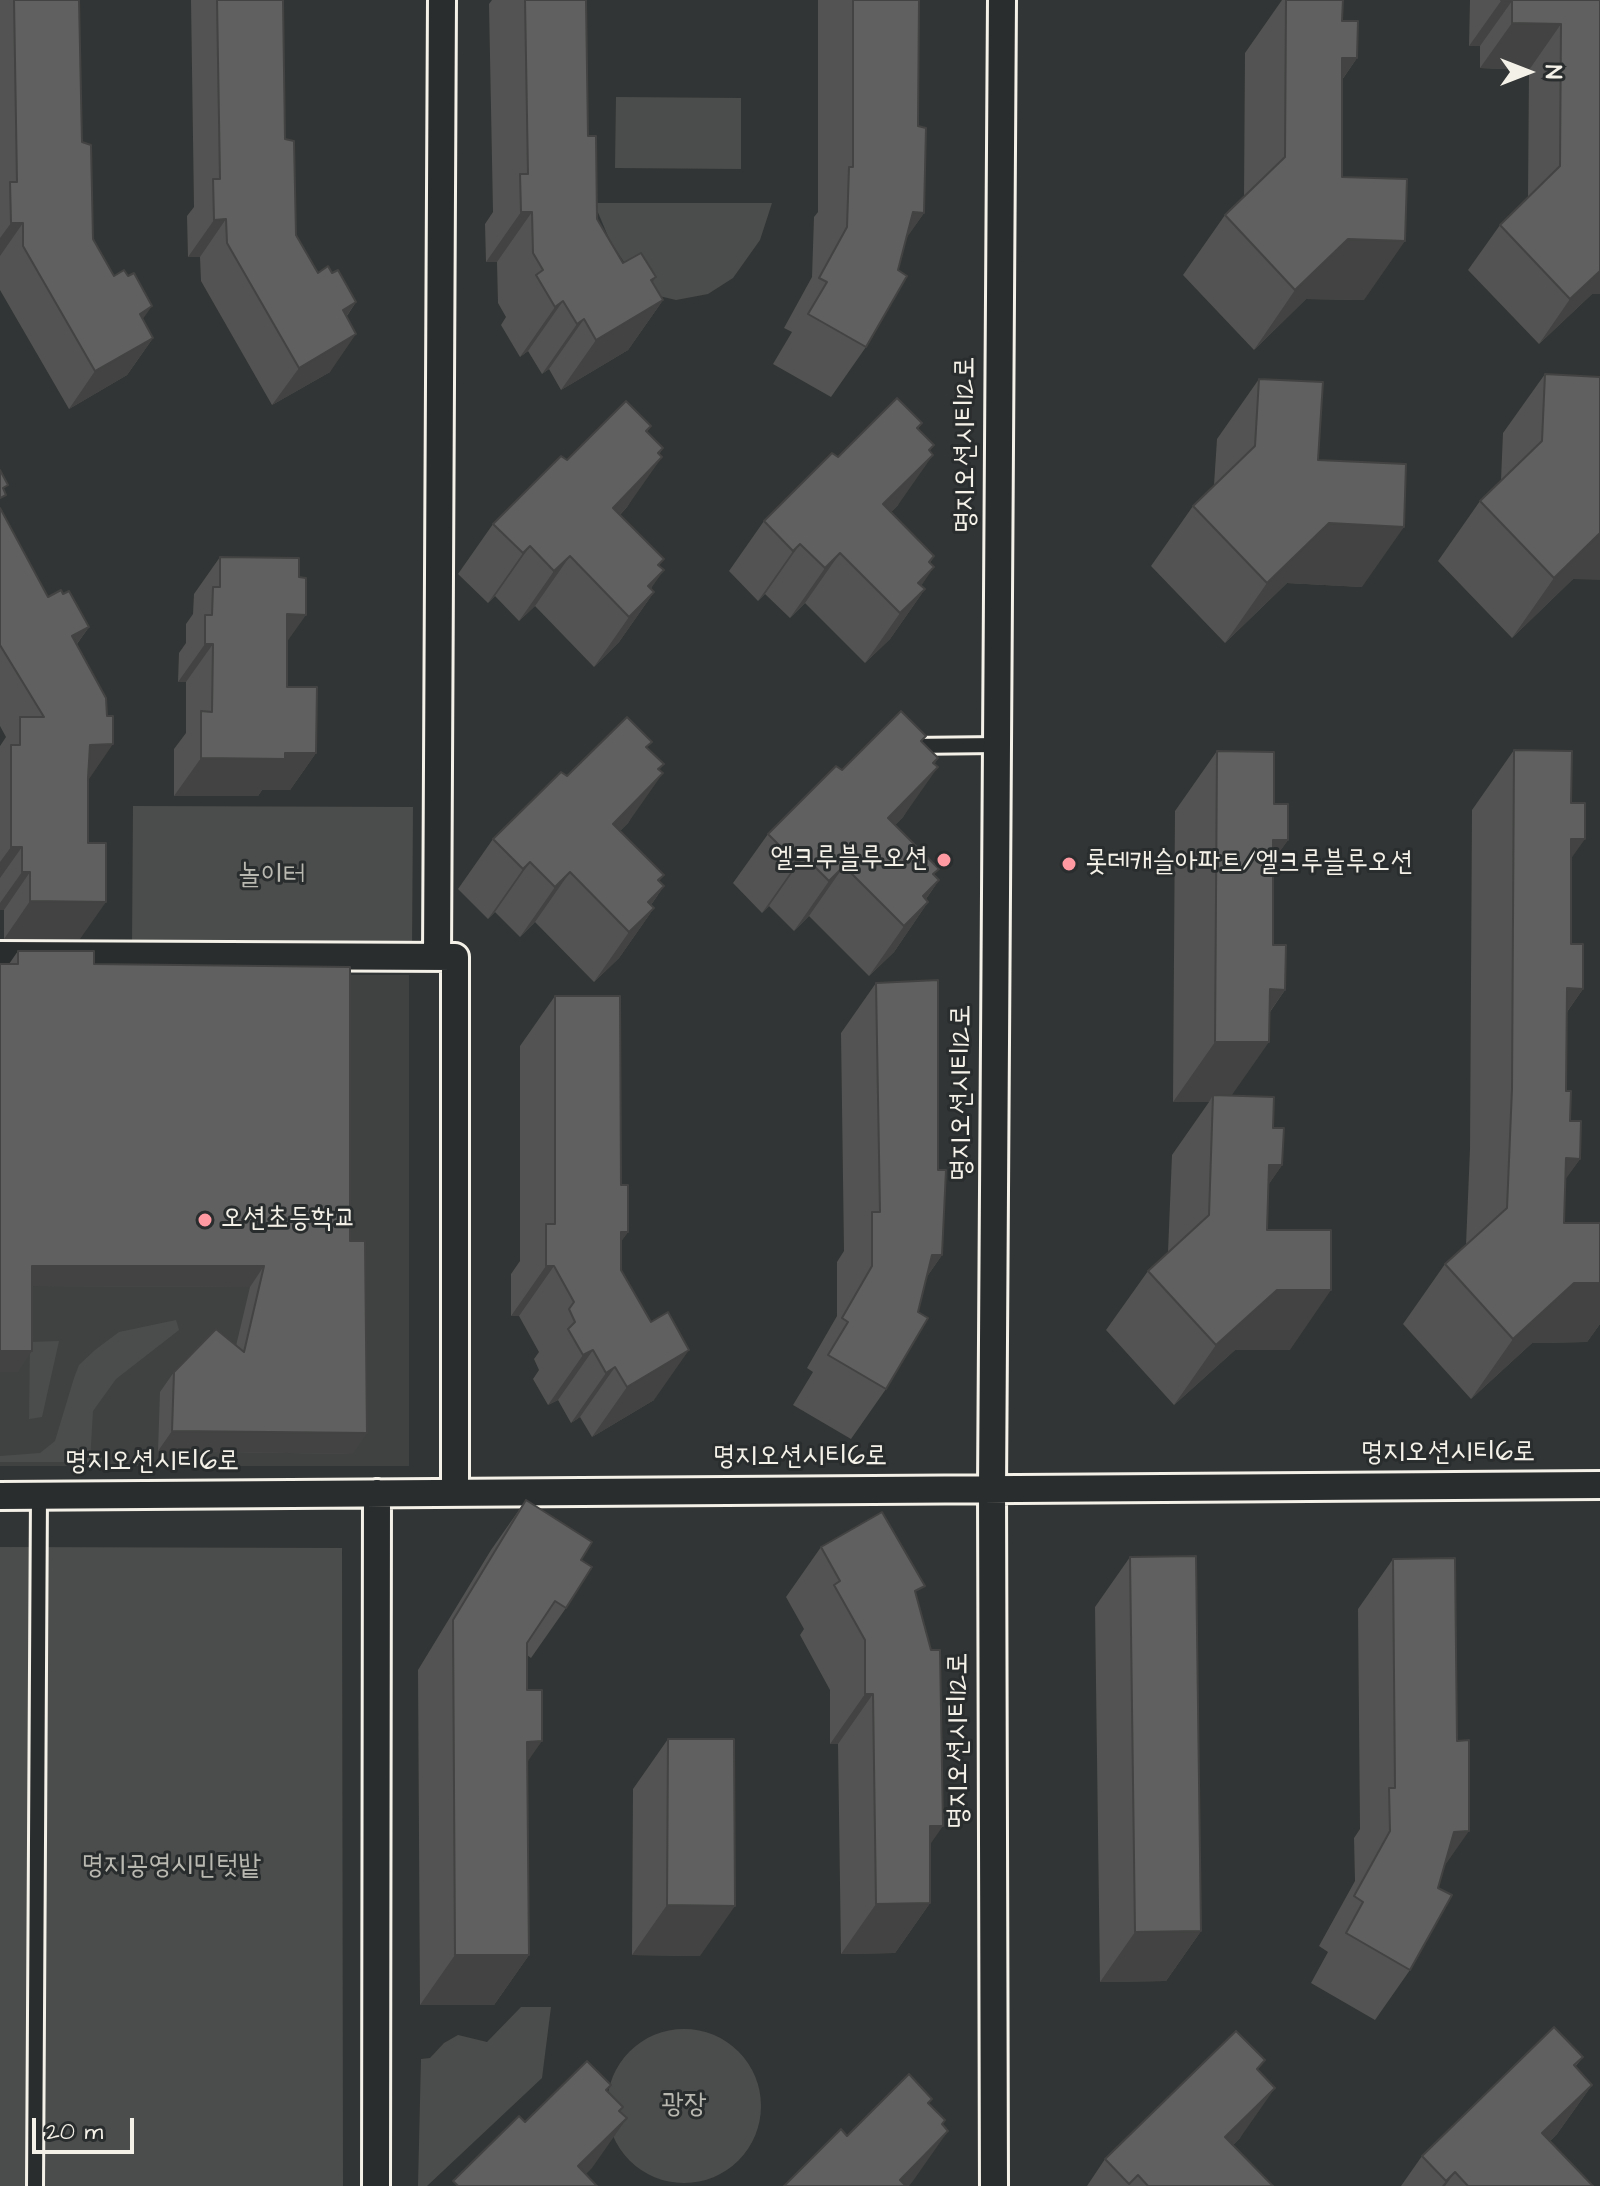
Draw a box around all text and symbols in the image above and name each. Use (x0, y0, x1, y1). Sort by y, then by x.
north arrow (1488, 32, 1568, 112)
text: N (1537, 65, 1568, 79)
street label: 명지오션시티12로 (950, 356, 984, 534)
place label: 엘크루블루오션 (770, 843, 928, 877)
place label: 롯데캐슬아파트/엘크루블루오션 (1085, 847, 1413, 881)
marker: 엘크루블루오션 (935, 851, 953, 869)
marker: 롯데캐슬아파트/엘크루블루오션 (1060, 855, 1078, 873)
park label: 놀이터 (238, 860, 306, 894)
street label: 명지오션시티12로 (946, 1004, 980, 1182)
place label: 오션초등학교 (221, 1203, 356, 1237)
marker: 오션초등학교 (196, 1211, 214, 1229)
street label: 명지오션시티6로 (1360, 1437, 1536, 1471)
street label: 명지오션시티6로 (712, 1441, 888, 1475)
street label: 명지오션시티6로 (64, 1446, 240, 1480)
street label: 명지오션시티12로 (943, 1652, 977, 1830)
park label: 명지공영시민텃밭 (81, 1850, 261, 1884)
park label: 광장 (661, 2089, 707, 2123)
scale bar (36, 2102, 138, 2152)
text: 20 m (46, 2115, 103, 2149)

